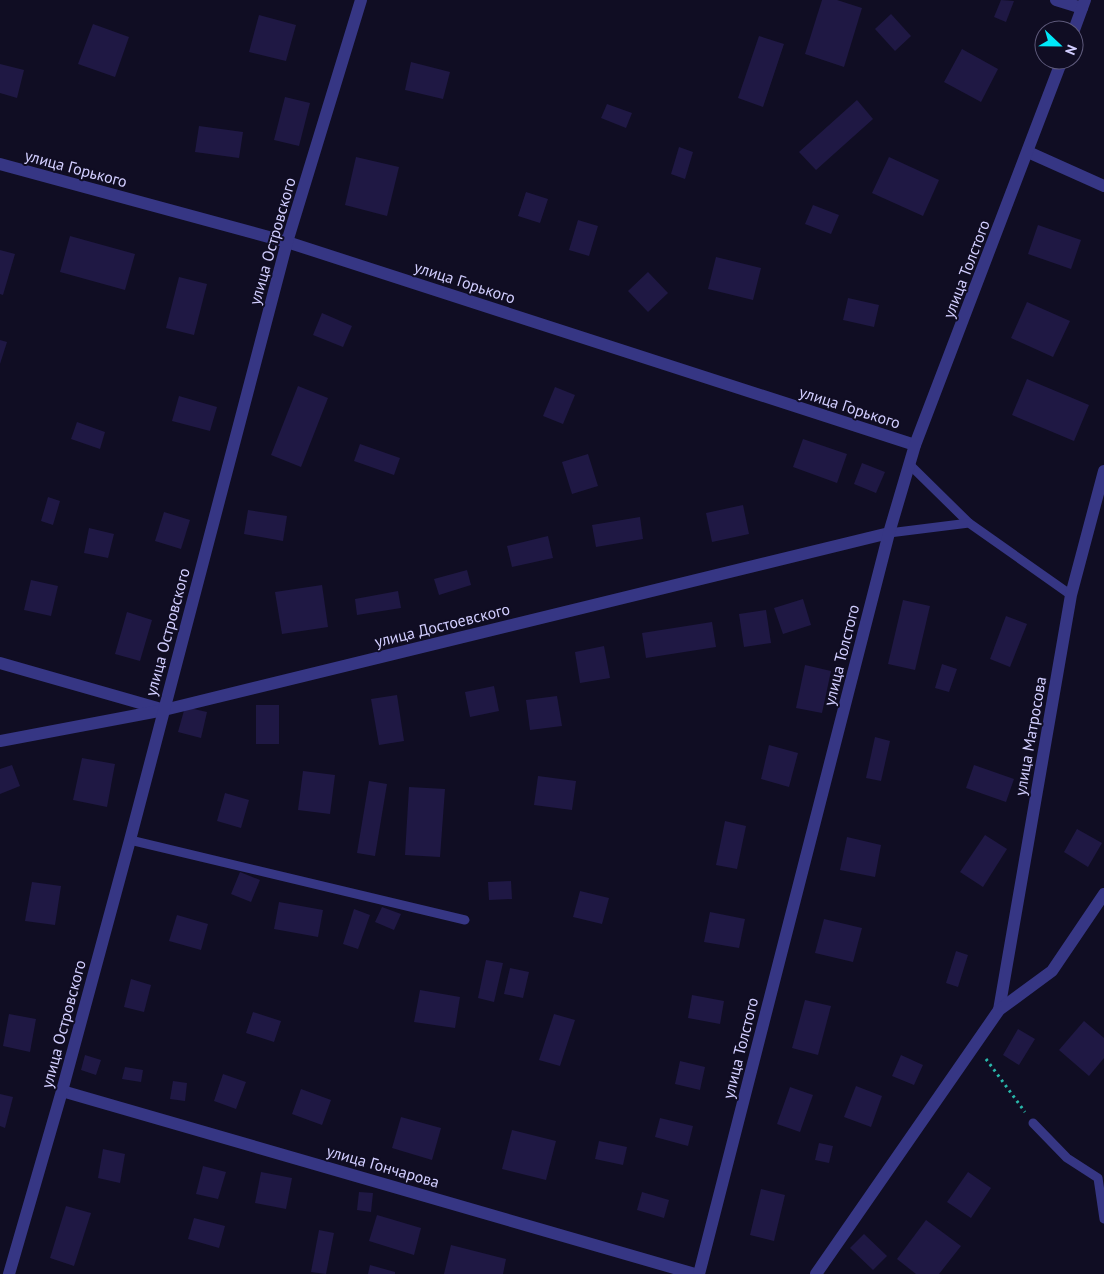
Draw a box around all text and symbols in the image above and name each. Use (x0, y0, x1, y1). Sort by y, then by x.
north arrow (1034, 20, 1084, 70)
text: N (1061, 42, 1081, 58)
street label: улица Горького (23, 145, 129, 191)
street label: улица Островского (244, 175, 300, 307)
street label: улица Толстого (938, 217, 994, 321)
street label: улица Горького (412, 256, 518, 308)
street label: улица Горького (797, 381, 903, 433)
street label: улица Островского (140, 566, 194, 698)
street label: улица Достоевского (372, 599, 512, 651)
street label: улица Толстого (819, 602, 863, 708)
street label: улица Матросова (1010, 675, 1050, 797)
street label: улица Островского (36, 958, 90, 1090)
street label: улица Толстого (718, 995, 762, 1101)
street label: улица Гончарова (324, 1140, 442, 1192)

